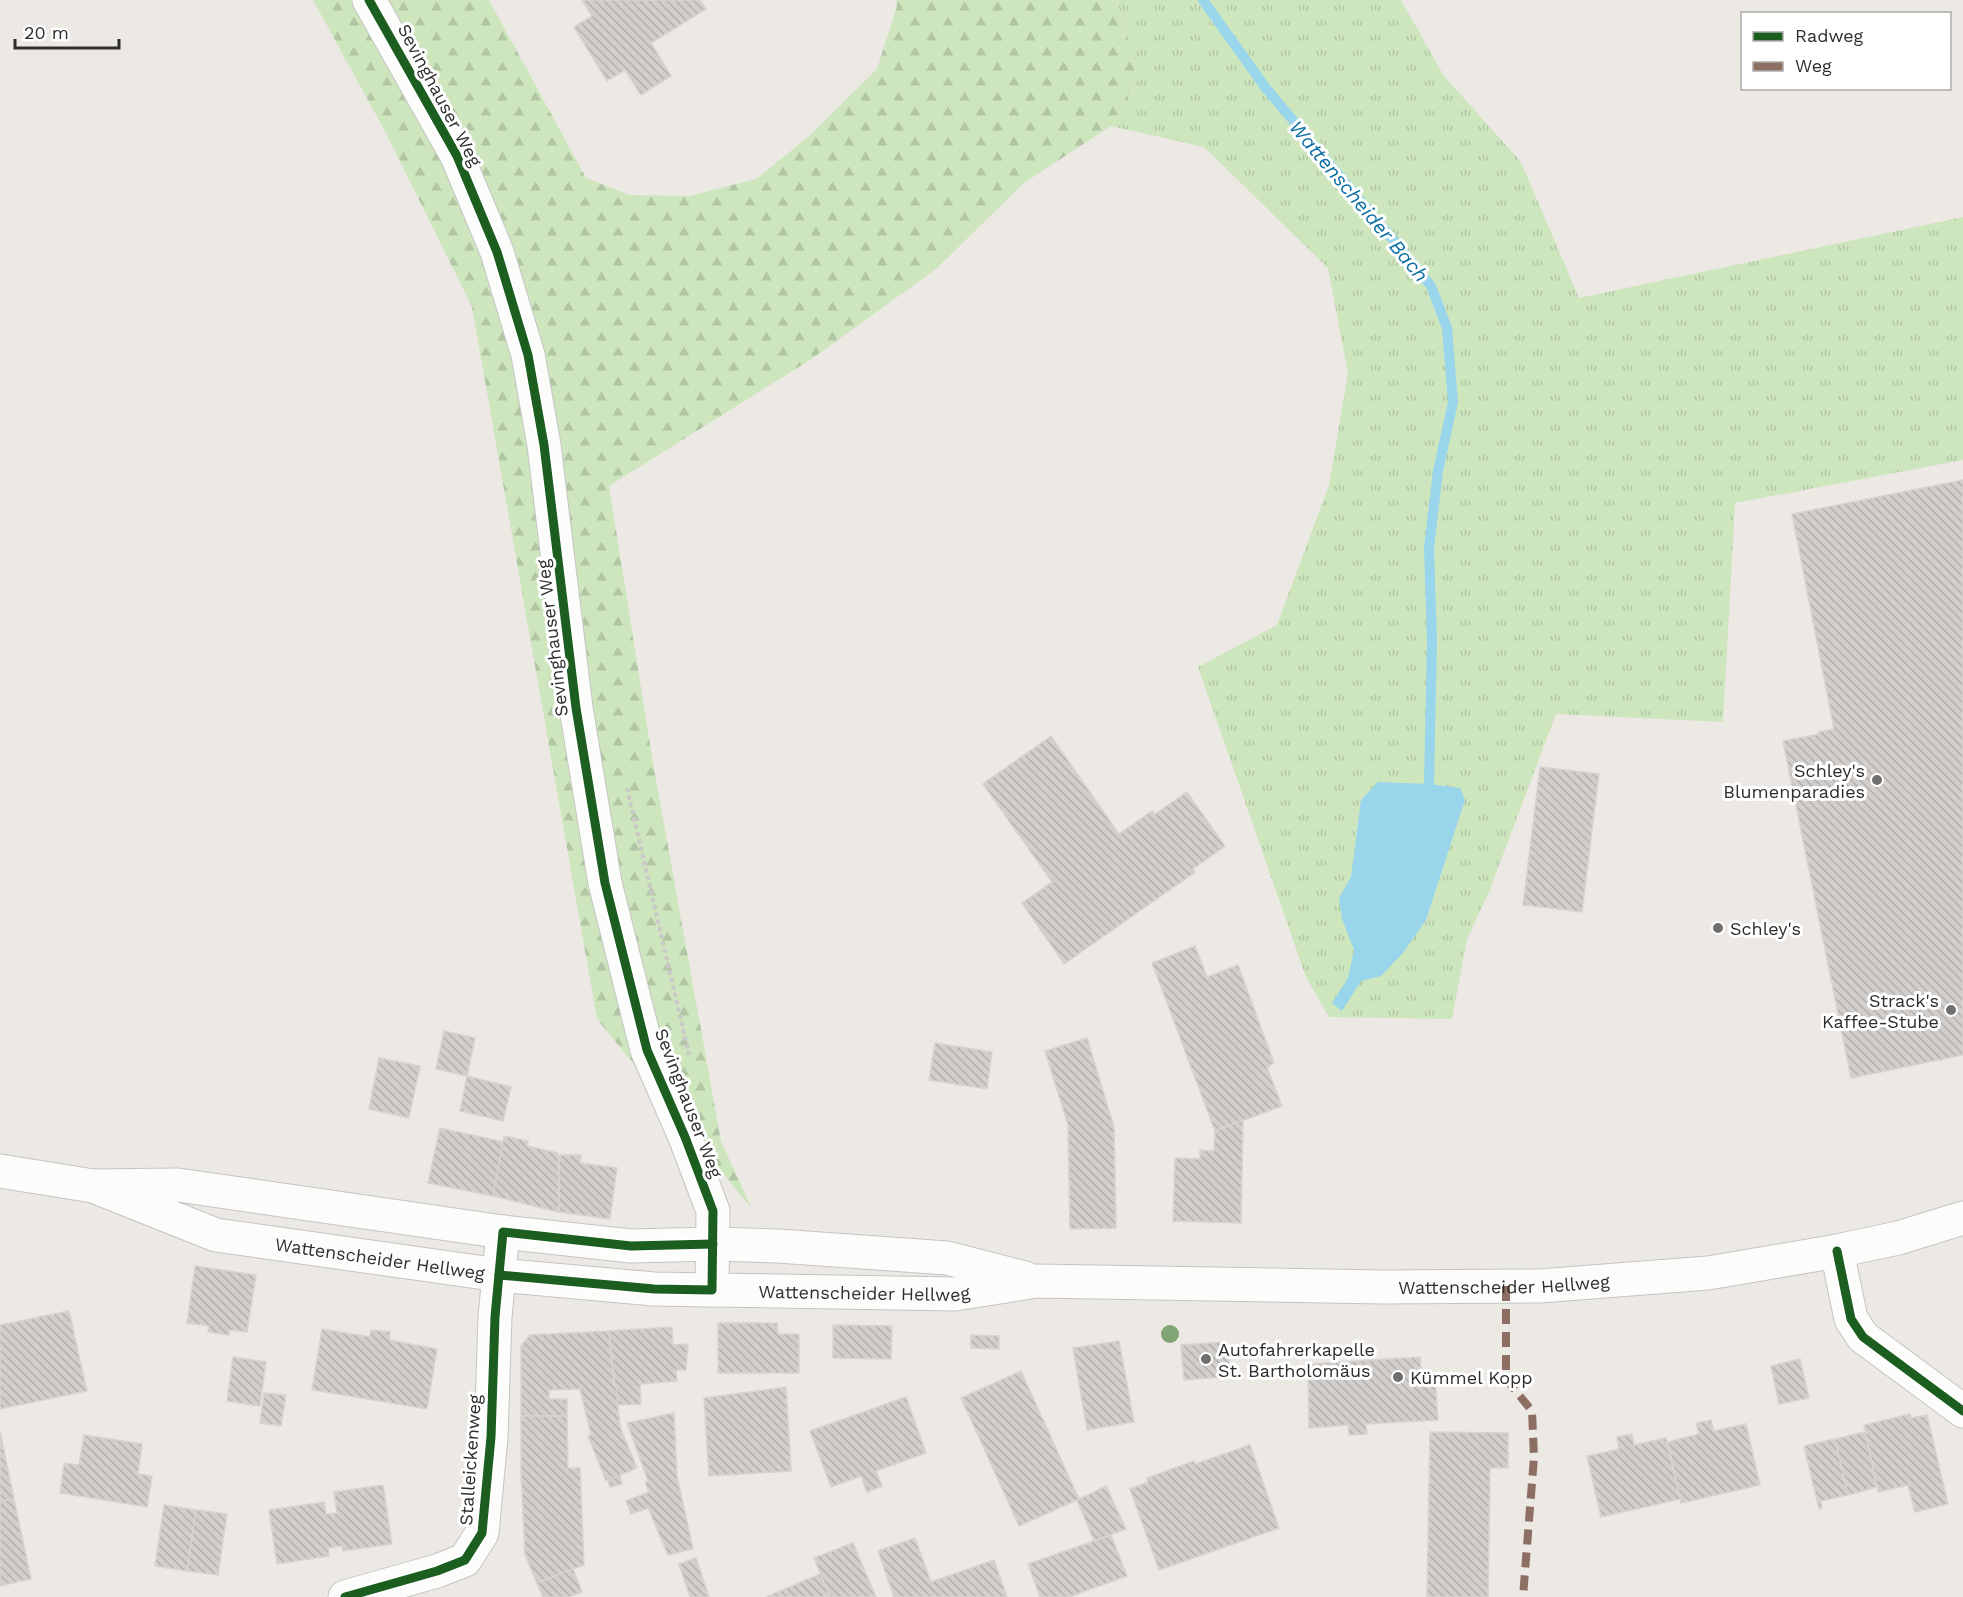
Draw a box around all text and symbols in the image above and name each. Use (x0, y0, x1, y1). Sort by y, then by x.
scale bar (15, 12, 118, 50)
legend (1741, 12, 1951, 90)
street label: Sevinghauser Weg (394, 20, 487, 170)
text: 20 m (24, 22, 69, 43)
text: Radweg (1795, 25, 1864, 46)
text: Weg (1795, 55, 1832, 76)
water label: Wattenscheider Bach (1284, 115, 1434, 287)
street label: Sevinghauser Weg (532, 558, 572, 718)
place label: Schley's Blumenparadies (1723, 760, 1865, 802)
marker: Schley's Blumenparadies (1870, 773, 1884, 787)
place label: Schley's (1730, 918, 1801, 939)
marker: Schley's (1711, 921, 1725, 935)
place label: Strack's Kaffee-Stube (1822, 990, 1939, 1032)
marker: Strack's Kaffee-Stube (1944, 1003, 1958, 1017)
street label: Sevinghauser Weg (651, 1025, 727, 1181)
street label: Wattenscheider Hellweg (274, 1233, 487, 1283)
street label: Wattenscheider Hellweg (1398, 1270, 1611, 1297)
street label: Wattenscheider Hellweg (758, 1280, 972, 1305)
place label: Autofahrerkapelle St. Bartholomäus (1218, 1339, 1375, 1381)
marker: Autofahrerkapelle St. Bartholomäus (1199, 1352, 1213, 1366)
place label: Kümmel Kopp (1410, 1367, 1533, 1388)
marker: Kümmel Kopp (1391, 1370, 1405, 1384)
street label: Stalleickenweg (455, 1393, 485, 1526)

